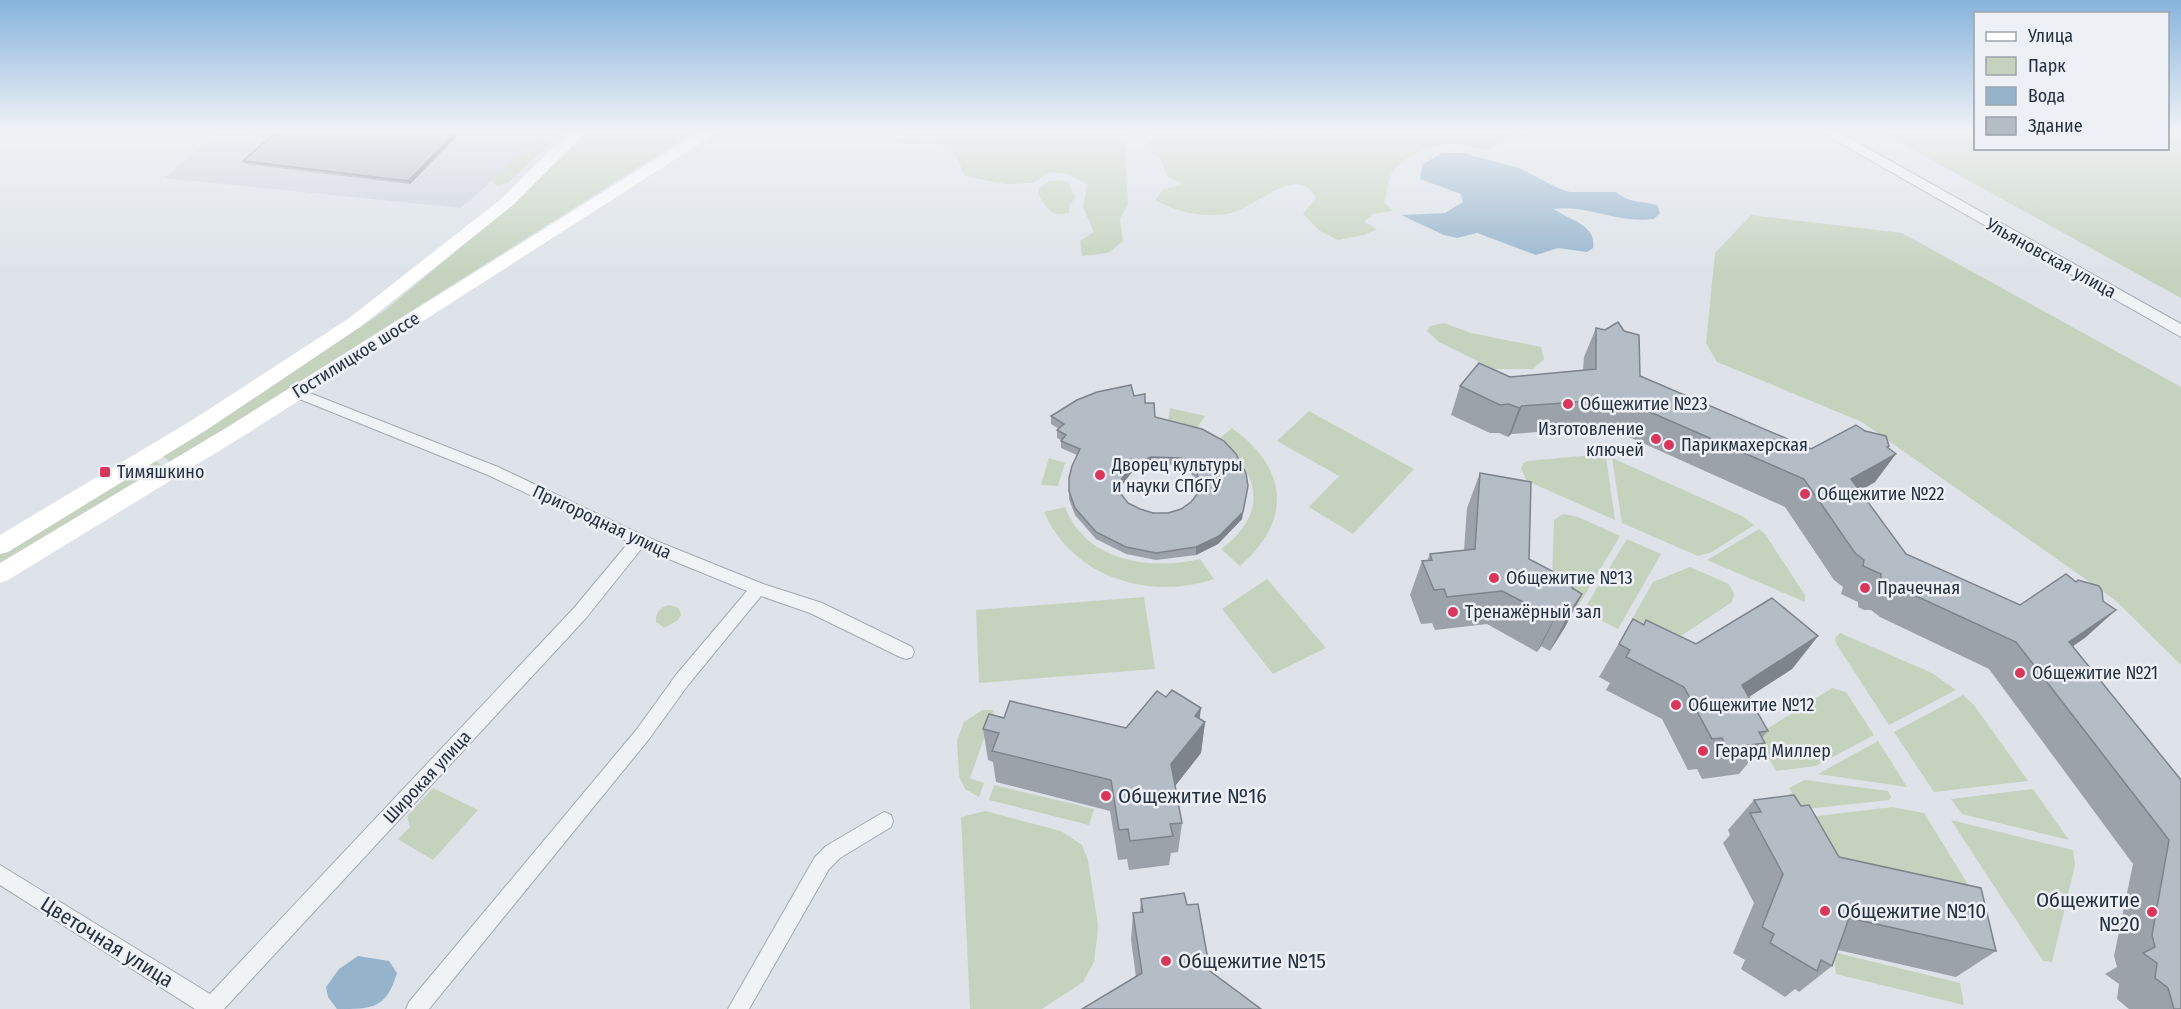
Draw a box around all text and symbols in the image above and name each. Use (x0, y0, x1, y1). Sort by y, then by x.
legend (1974, 12, 2169, 150)
text: Улица (2027, 25, 2073, 47)
text: Парк (2028, 55, 2066, 77)
text: Вода (2028, 85, 2065, 107)
text: Здание (2028, 115, 2083, 137)
street label: Ульяновская улица (1981, 213, 2120, 303)
street label: Гостилицкое шоссе (288, 307, 424, 403)
place label: Общежитие №23 (1580, 393, 1708, 415)
marker: Общежитие №23 (1561, 397, 1575, 411)
place label: Изготовление ключей (1538, 418, 1644, 461)
marker: Изготовление ключей (1649, 432, 1663, 446)
place label: Парикмахерская (1681, 434, 1808, 456)
marker: Парикмахерская (1662, 438, 1676, 452)
place label: Дворец культуры и науки СПбГУ (1111, 454, 1243, 497)
place label: Тимяшкино (117, 461, 204, 483)
marker: Тимяшкино (98, 465, 112, 479)
marker: Дворец культуры и науки СПбГУ (1093, 468, 1107, 482)
street label: Пригородная улица (529, 480, 675, 564)
place label: Общежитие №22 (1817, 483, 1944, 505)
marker: Общежитие №22 (1798, 487, 1812, 501)
place label: Общежитие №13 (1506, 567, 1633, 589)
marker: Общежитие №13 (1487, 571, 1501, 585)
place label: Прачечная (1877, 577, 1960, 599)
marker: Прачечная (1858, 581, 1872, 595)
place label: Тренажёрный зал (1465, 601, 1601, 623)
marker: Тренажёрный зал (1446, 605, 1460, 619)
place label: Общежитие №21 (2032, 662, 2158, 684)
marker: Общежитие №21 (2013, 666, 2027, 680)
place label: Общежитие №12 (1688, 694, 1815, 716)
marker: Общежитие №12 (1669, 698, 1683, 712)
street label: Широкая улица (378, 726, 476, 828)
place label: Герард Миллер (1715, 740, 1831, 762)
marker: Герард Миллер (1696, 744, 1710, 758)
place label: Общежитие №16 (1118, 783, 1267, 809)
marker: Общежитие №16 (1099, 789, 1113, 803)
place label: Общежитие №20 (2036, 887, 2140, 937)
street label: Цветочная улица (36, 891, 178, 993)
place label: Общежитие №10 (1837, 898, 1986, 924)
marker: Общежитие №10 (1818, 904, 1832, 918)
marker: Общежитие №20 (2145, 905, 2159, 919)
place label: Общежитие №15 (1178, 948, 1326, 974)
marker: Общежитие №15 (1159, 954, 1173, 968)

